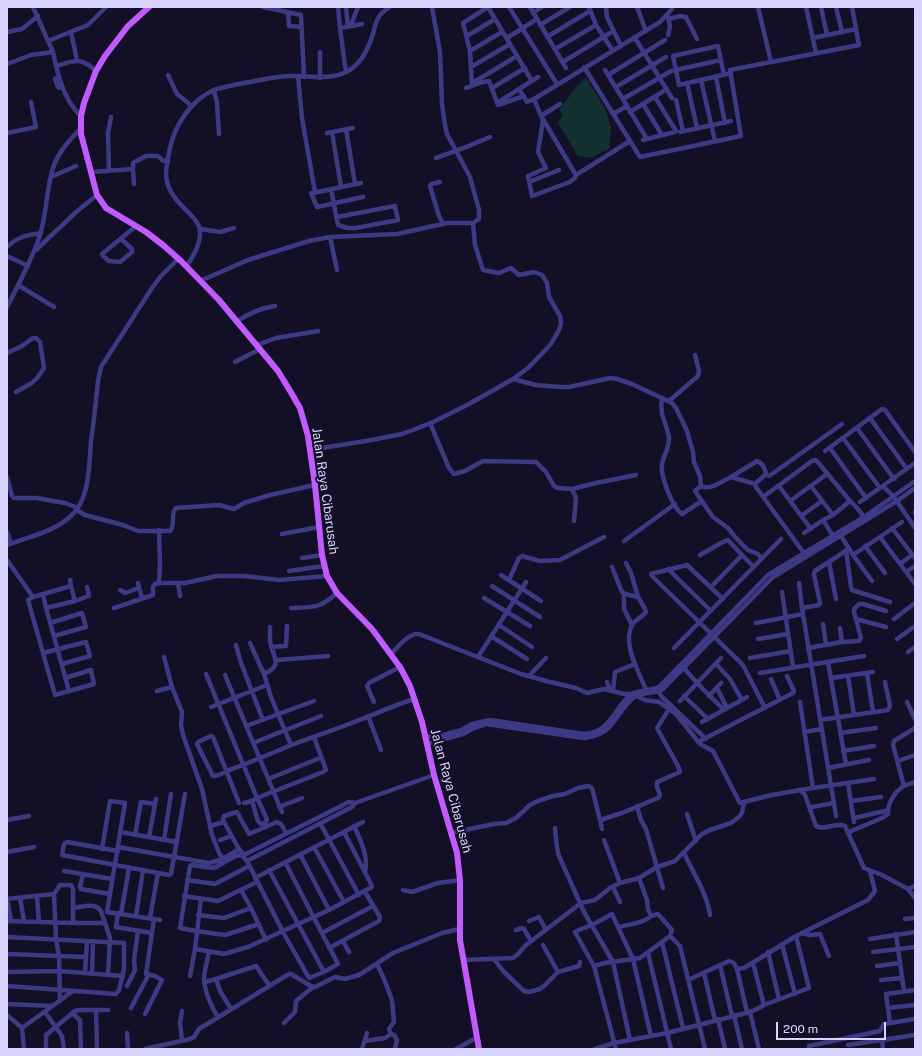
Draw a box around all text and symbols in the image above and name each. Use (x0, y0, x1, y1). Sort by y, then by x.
street label: Jalan Raya Cibarusah (308, 427, 342, 555)
street label: Jalan Raya Cibarusah (427, 727, 475, 855)
scale bar (778, 1014, 888, 1040)
text: 200 m (783, 1022, 818, 1036)

